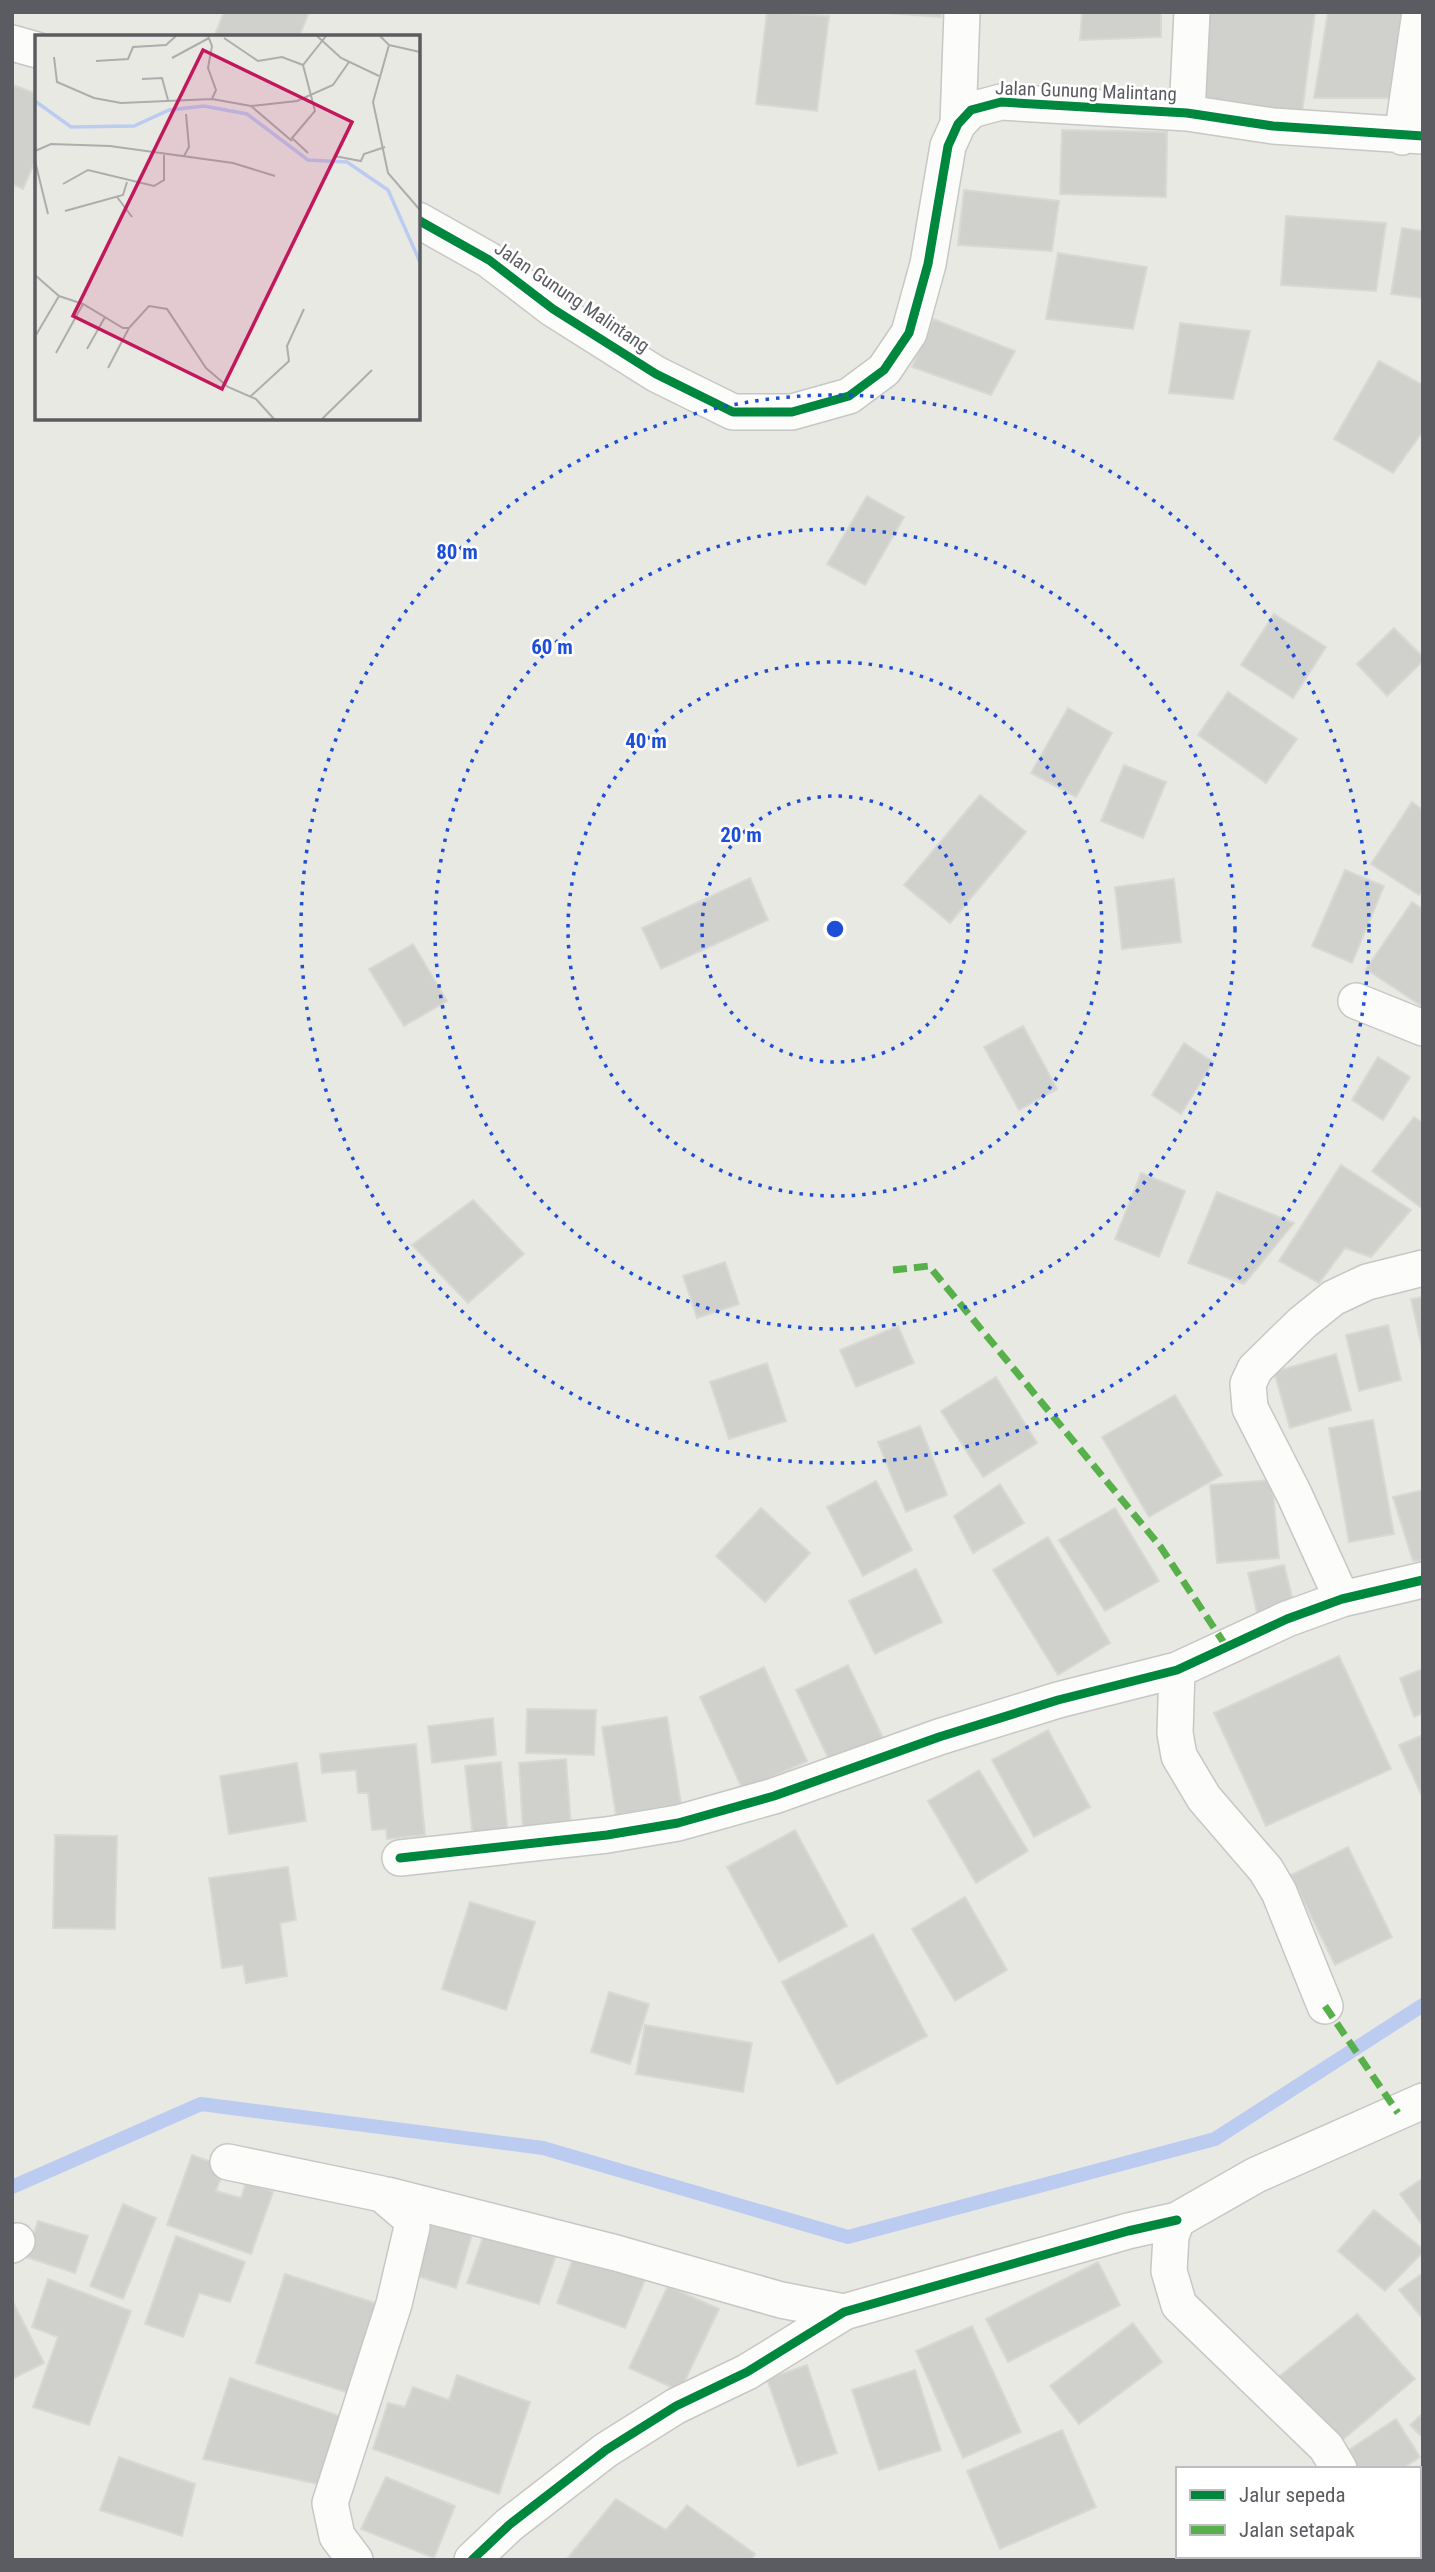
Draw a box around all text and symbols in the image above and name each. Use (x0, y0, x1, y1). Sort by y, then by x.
inset map (35, 35, 420, 420)
street label: Jalan Gunung Malintang (995, 76, 1177, 106)
street label: Jalan Gunung Malintang (490, 237, 654, 357)
text: 80 m (436, 540, 478, 564)
text: 60 m (531, 635, 573, 659)
text: 40 m (625, 729, 667, 753)
text: 20 m (720, 823, 762, 847)
centre of rings (823, 917, 847, 941)
legend (1176, 2467, 1421, 2558)
text: Jalur sepeda (1239, 2483, 1346, 2507)
text: Jalan setapak (1239, 2518, 1355, 2542)

